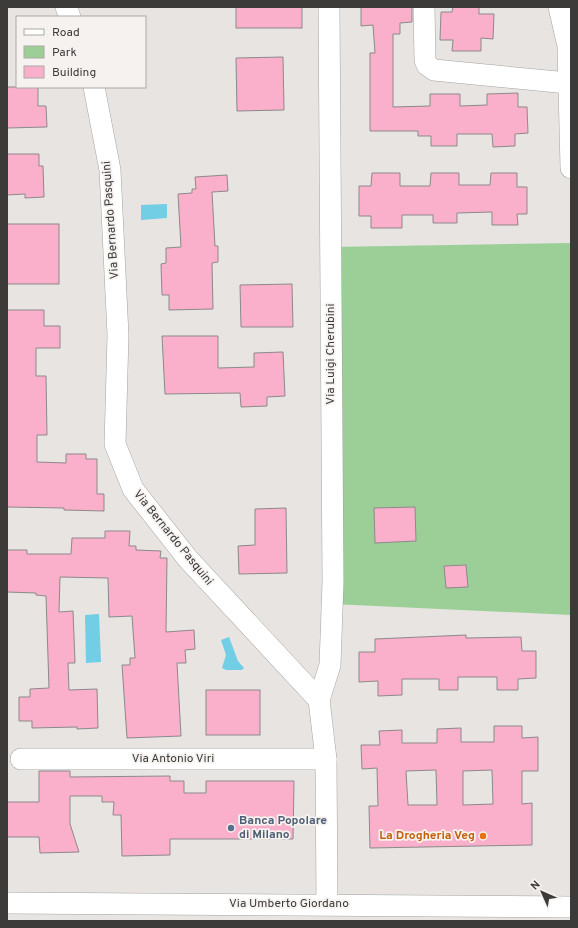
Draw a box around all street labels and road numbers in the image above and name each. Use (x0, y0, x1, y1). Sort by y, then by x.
street label: Via Bernardo Pasquini (99, 160, 123, 280)
street label: Via Luigi Cherubini (323, 303, 339, 405)
street label: Via Bernardo Pasquini (129, 487, 217, 589)
street label: Via Antonio Viri (132, 751, 214, 767)
street label: Via Umberto Giordano (229, 896, 349, 912)

